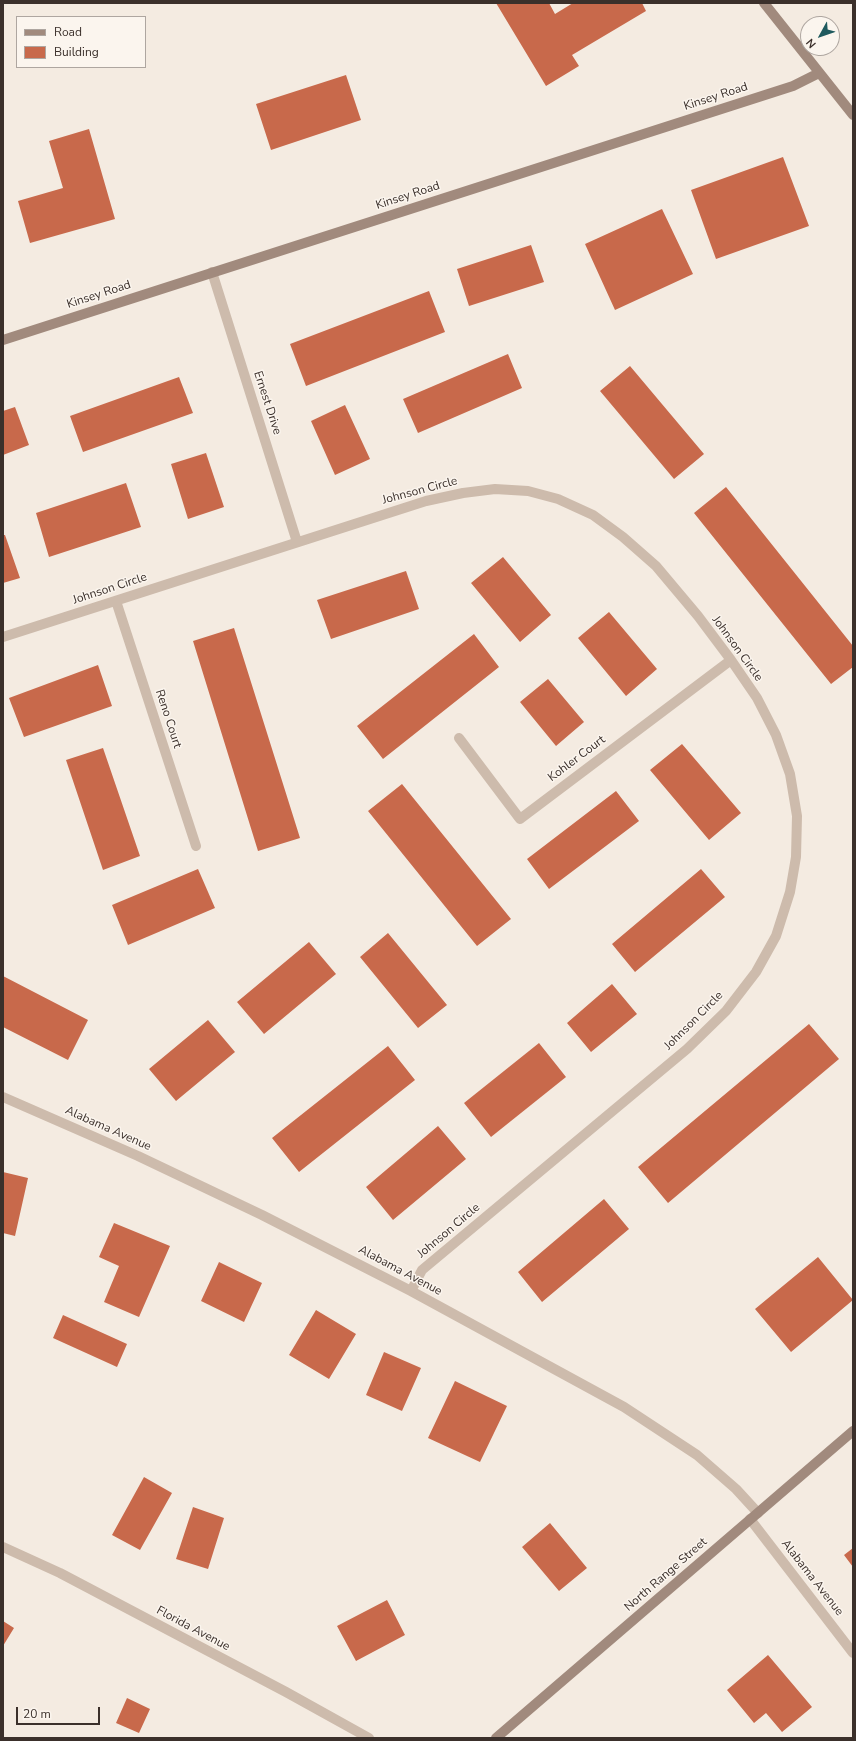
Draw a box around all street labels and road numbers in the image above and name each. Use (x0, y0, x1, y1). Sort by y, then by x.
street label: Kinsey Road (682, 80, 750, 114)
street label: Kinsey Road (374, 179, 442, 213)
street label: Kinsey Road (65, 278, 133, 312)
street label: Ernest Drive (250, 369, 284, 437)
street label: Johnson Circle (381, 474, 459, 508)
street label: Johnson Circle (71, 570, 149, 608)
street label: Johnson Circle (709, 614, 765, 684)
street label: Reno Court (152, 688, 184, 750)
street label: Kohler Court (546, 733, 608, 785)
street label: Johnson Circle (662, 989, 726, 1053)
street label: Alabama Avenue (63, 1104, 153, 1154)
street label: Johnson Circle (415, 1201, 483, 1261)
street label: Alabama Avenue (356, 1243, 444, 1299)
street label: North Range Street (622, 1535, 710, 1615)
street label: Alabama Avenue (778, 1537, 846, 1619)
street label: Florida Avenue (154, 1604, 232, 1654)

